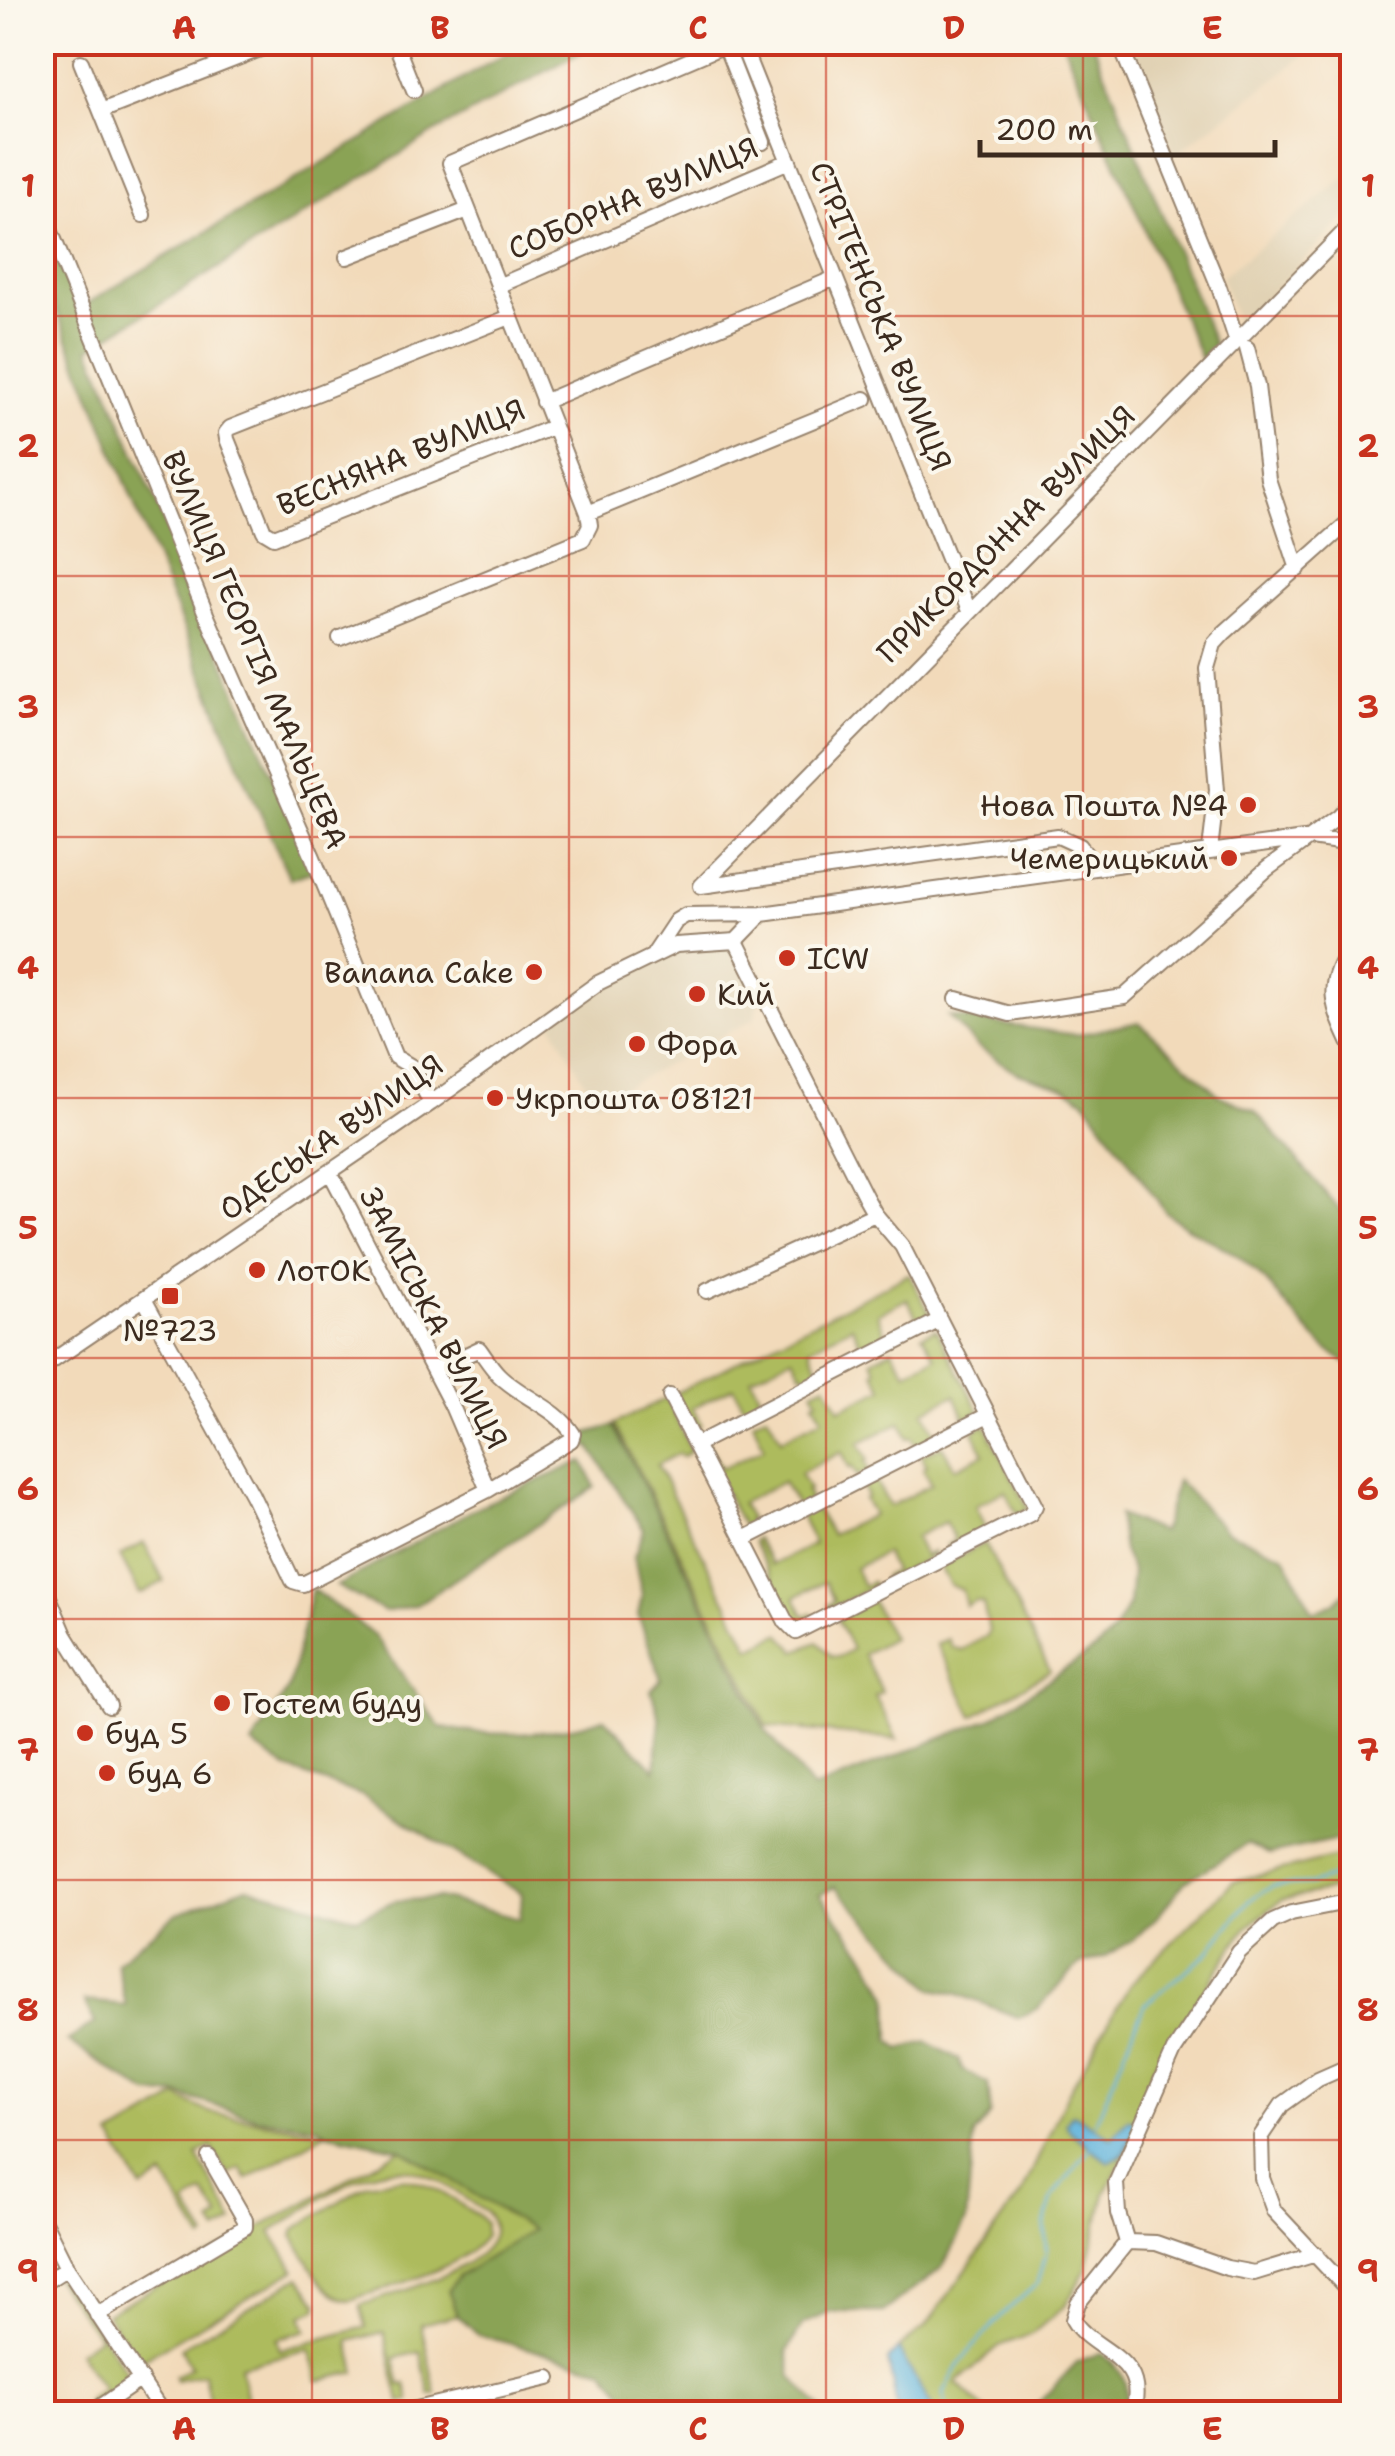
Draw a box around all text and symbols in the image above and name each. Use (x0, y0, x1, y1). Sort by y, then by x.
text: A (172, 6, 196, 49)
text: B (430, 6, 450, 49)
text: C (688, 6, 708, 49)
text: D (943, 6, 965, 49)
text: E (1201, 6, 1223, 49)
scale bar (980, 95, 1275, 157)
text: 200 m (995, 109, 1093, 150)
street label: СОБОРНА ВУЛИЦЯ (502, 127, 764, 269)
street label: СТРІТЕНСЬКА ВУЛИЦЯ (800, 155, 962, 477)
text: 1 (21, 164, 35, 207)
text: 1 (1361, 164, 1375, 207)
street label: ВЕСНЯНА ВУЛИЦЯ (271, 389, 531, 525)
street label: ПРИКОРДОННА ВУЛИЦЯ (868, 396, 1144, 672)
text: 2 (17, 424, 39, 467)
text: 2 (1357, 424, 1379, 467)
street label: ВУЛИЦЯ ГЕОРГІЯ МАЛЬЦЕВА (152, 445, 358, 855)
text: 3 (17, 685, 39, 728)
text: 3 (1357, 685, 1379, 728)
place label: Нова Пошта №4 (980, 785, 1228, 826)
marker: Нова Пошта №4 (1237, 794, 1259, 816)
place label: Чемерицький (1010, 838, 1209, 879)
marker: Чемерицький (1218, 847, 1240, 869)
place label: ICW (807, 938, 870, 979)
text: 4 (17, 946, 39, 989)
text: 4 (1357, 946, 1379, 989)
marker: ICW (776, 947, 798, 969)
place label: Banana Cake (324, 952, 514, 993)
marker: Banana Cake (523, 961, 545, 983)
place label: Кий (717, 974, 774, 1015)
marker: Кий (686, 983, 708, 1005)
place label: Фора (657, 1024, 737, 1065)
marker: Фора (626, 1033, 648, 1055)
street label: ОДЕСЬКА ВУЛИЦЯ (211, 1044, 451, 1230)
place label: Укрпошта 08121 (515, 1078, 753, 1119)
marker: Укрпошта 08121 (484, 1087, 506, 1109)
street label: ЗАМІСЬКА ВУЛИЦЯ (350, 1180, 518, 1456)
text: 5 (18, 1206, 38, 1249)
text: 5 (1358, 1206, 1378, 1249)
place label: ЛотОК (277, 1250, 370, 1291)
marker: ЛотОК (246, 1259, 268, 1281)
marker: №723 (159, 1285, 181, 1307)
place label: №723 (122, 1310, 218, 1351)
text: 6 (17, 1467, 39, 1510)
text: 6 (1357, 1467, 1379, 1510)
place label: Гостем буду (242, 1683, 422, 1724)
marker: Гостем буду (211, 1692, 233, 1714)
place label: буд 5 (105, 1713, 188, 1754)
marker: буд 5 (74, 1722, 96, 1744)
text: 7 (17, 1728, 39, 1771)
text: 7 (1357, 1728, 1379, 1771)
place label: буд 6 (127, 1753, 213, 1794)
marker: буд 6 (96, 1762, 118, 1784)
text: 8 (17, 1988, 39, 2031)
text: 8 (1357, 1988, 1379, 2031)
text: 9 (17, 2249, 39, 2292)
text: 9 (1357, 2249, 1379, 2292)
text: A (172, 2407, 196, 2450)
text: B (430, 2407, 450, 2450)
text: C (688, 2407, 708, 2450)
text: D (943, 2407, 965, 2450)
text: E (1201, 2407, 1223, 2450)

